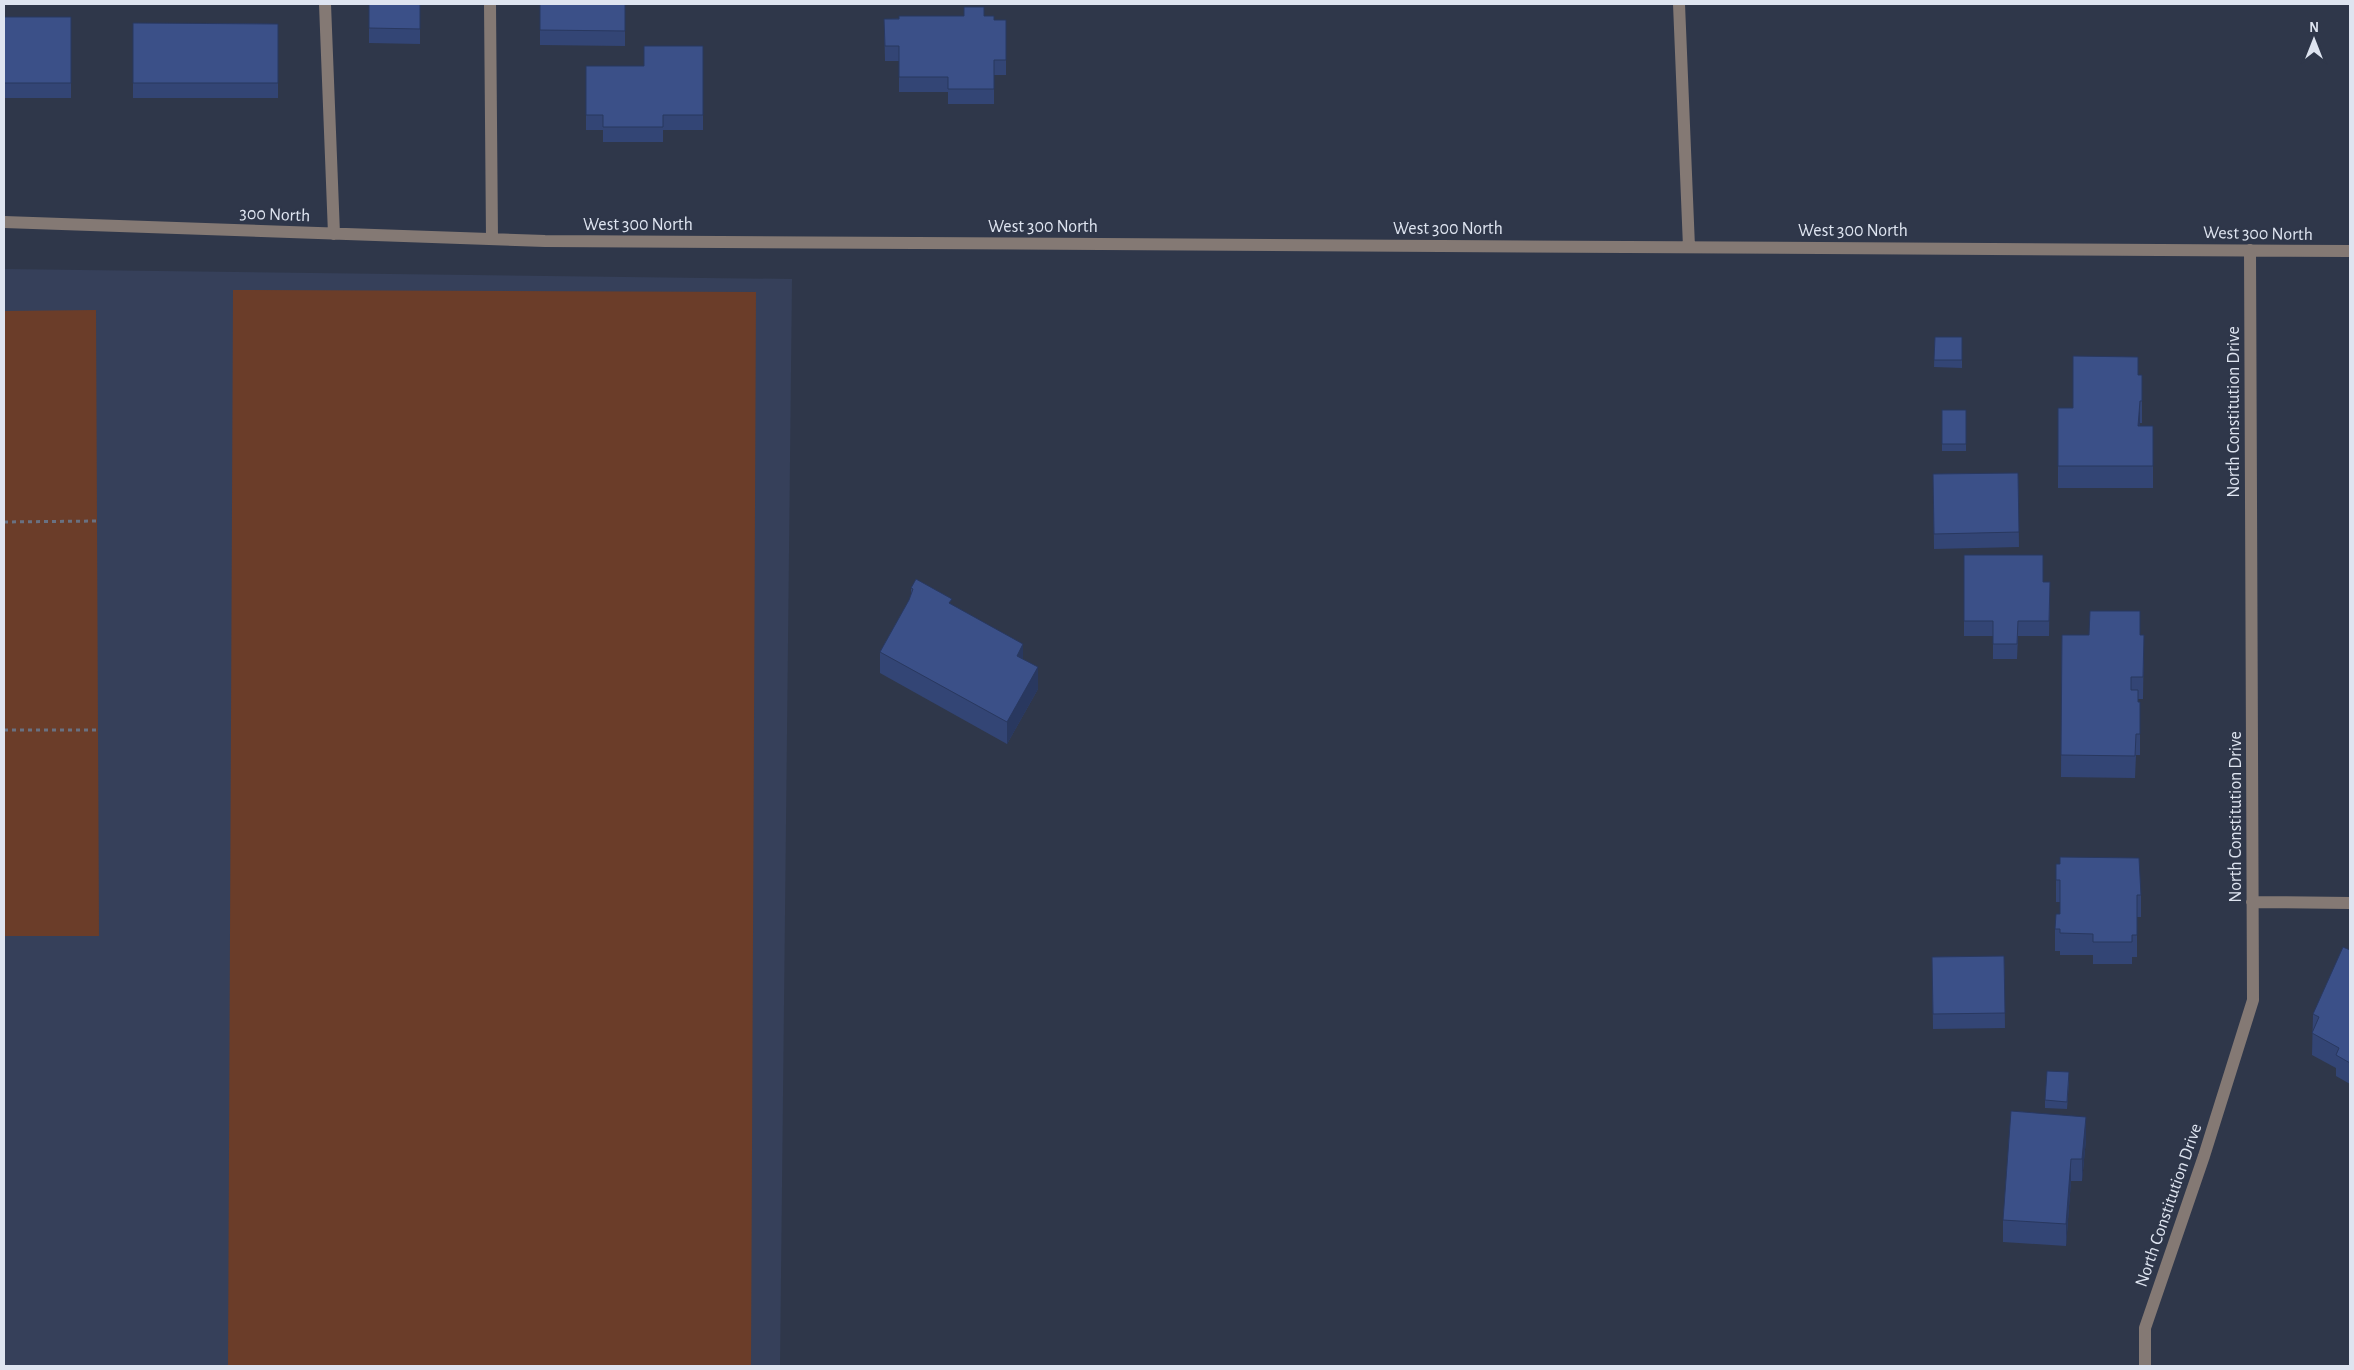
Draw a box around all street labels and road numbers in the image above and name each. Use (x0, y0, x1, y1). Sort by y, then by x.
street label: 300 North (239, 205, 311, 225)
street label: West 300 North (583, 216, 693, 234)
street label: West 300 North (988, 218, 1098, 236)
street label: West 300 North (1393, 220, 1503, 238)
street label: West 300 North (1798, 222, 1908, 240)
street label: West 300 North (2203, 224, 2313, 244)
street label: North Constitution Drive (2225, 326, 2243, 498)
street label: North Constitution Drive (2227, 731, 2245, 903)
street label: North Constitution Drive (2133, 1121, 2205, 1289)

